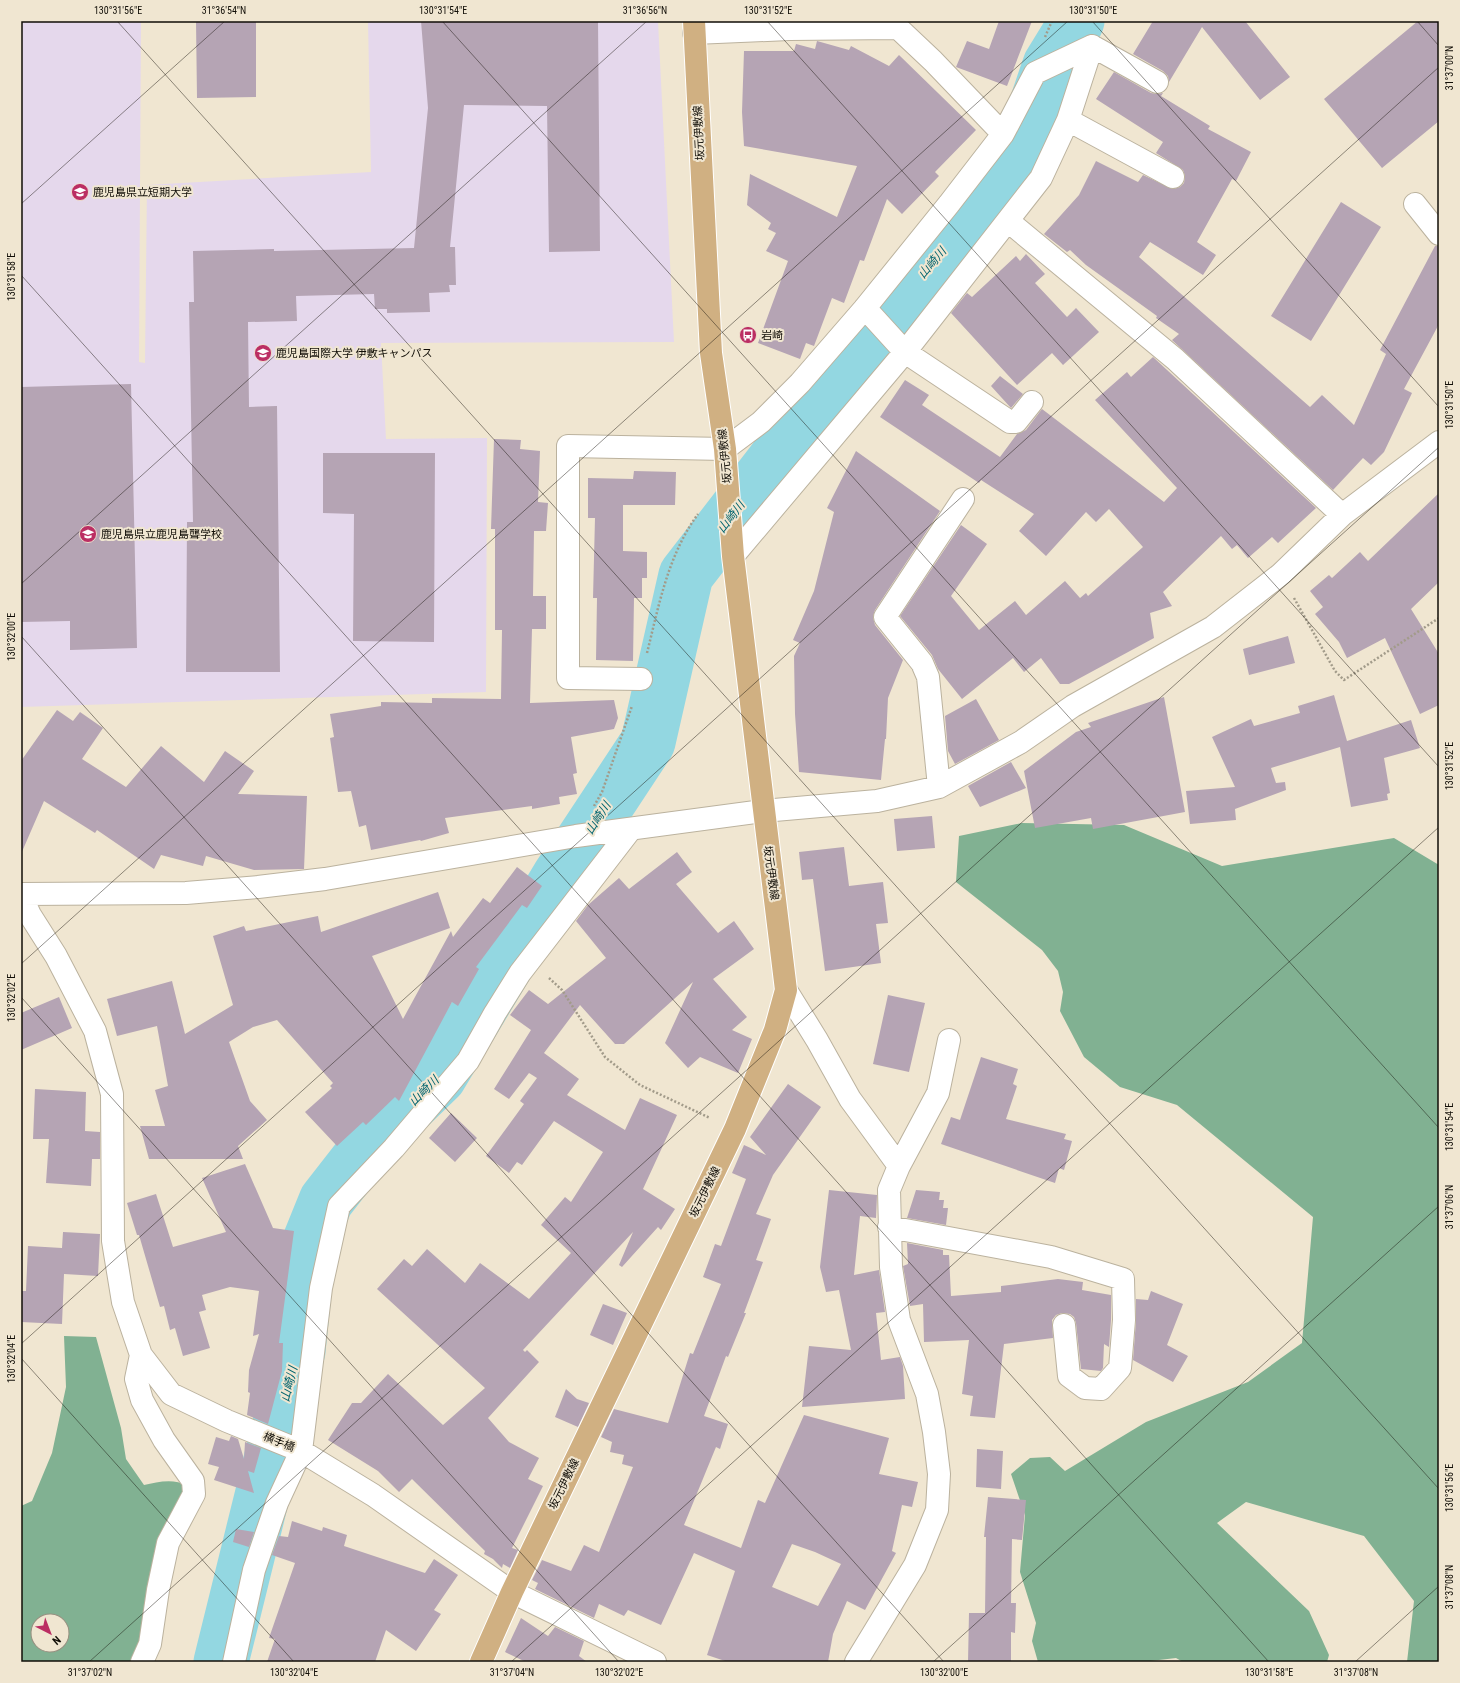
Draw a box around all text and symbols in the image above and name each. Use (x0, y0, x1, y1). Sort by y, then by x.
text: 130°31'56"E (94, 5, 142, 16)
text: 31°36'54"N (202, 5, 246, 16)
text: 130°31'54"E (419, 5, 467, 16)
text: 31°36'56"N (623, 5, 667, 16)
text: 130°31'52"E (744, 5, 792, 16)
text: 130°31'50"E (1069, 5, 1117, 16)
text: 31°37'00"N (1444, 46, 1455, 90)
street label: 坂元伊敷線 (691, 105, 707, 161)
school or university icon: 鹿児島県立短期大学 (70, 182, 90, 202)
place label: 鹿児島県立短期大学 (93, 186, 192, 199)
water label: 山崎川 (915, 243, 950, 281)
text: 130°31'58"E (6, 253, 17, 301)
bus stop icon: 岩崎 (738, 325, 758, 345)
place label: 岩崎 (761, 329, 783, 342)
school or university icon: 鹿児島国際大学 伊敷キャンパス (253, 343, 273, 363)
place label: 鹿児島国際大学 伊敷キャンパス (276, 347, 433, 360)
text: 130°31'50"E (1444, 381, 1455, 429)
street label: 坂元伊敷線 (716, 428, 734, 484)
water label: 山崎川 (714, 497, 749, 535)
school or university icon: 鹿児島県立鹿児島聾学校 (78, 524, 98, 544)
place label: 鹿児島県立鹿児島聾学校 (101, 528, 222, 541)
text: 130°32'00"E (6, 613, 17, 661)
text: 130°31'52"E (1444, 742, 1455, 790)
water label: 山崎川 (582, 797, 615, 837)
street label: 坂元伊敷線 (761, 845, 781, 901)
text: 130°32'02"E (6, 974, 17, 1022)
water label: 山崎川 (406, 1072, 443, 1109)
text: 130°31'54"E (1444, 1103, 1455, 1151)
street label: 坂元伊敷線 (687, 1164, 723, 1220)
text: 31°37'06"N (1444, 1185, 1455, 1229)
text: 130°32'04"E (6, 1335, 17, 1383)
water label: 山崎川 (278, 1363, 301, 1403)
street label: 横手橋 (261, 1430, 297, 1454)
street label: 坂元伊敷線 (546, 1456, 582, 1512)
text: 130°31'56"E (1444, 1464, 1455, 1512)
text: 31°37'08"N (1444, 1565, 1455, 1609)
north arrow (30, 1613, 70, 1653)
text: N (49, 1633, 63, 1647)
text: 31°37'02"N (68, 1667, 112, 1678)
text: 130°32'04"E (270, 1667, 318, 1678)
text: 31°37'04"N (490, 1667, 534, 1678)
text: 130°32'02"E (595, 1667, 643, 1678)
text: 130°32'00"E (920, 1667, 968, 1678)
text: 130°31'58"E (1245, 1667, 1293, 1678)
text: 31°37'08"N (1334, 1667, 1378, 1678)

